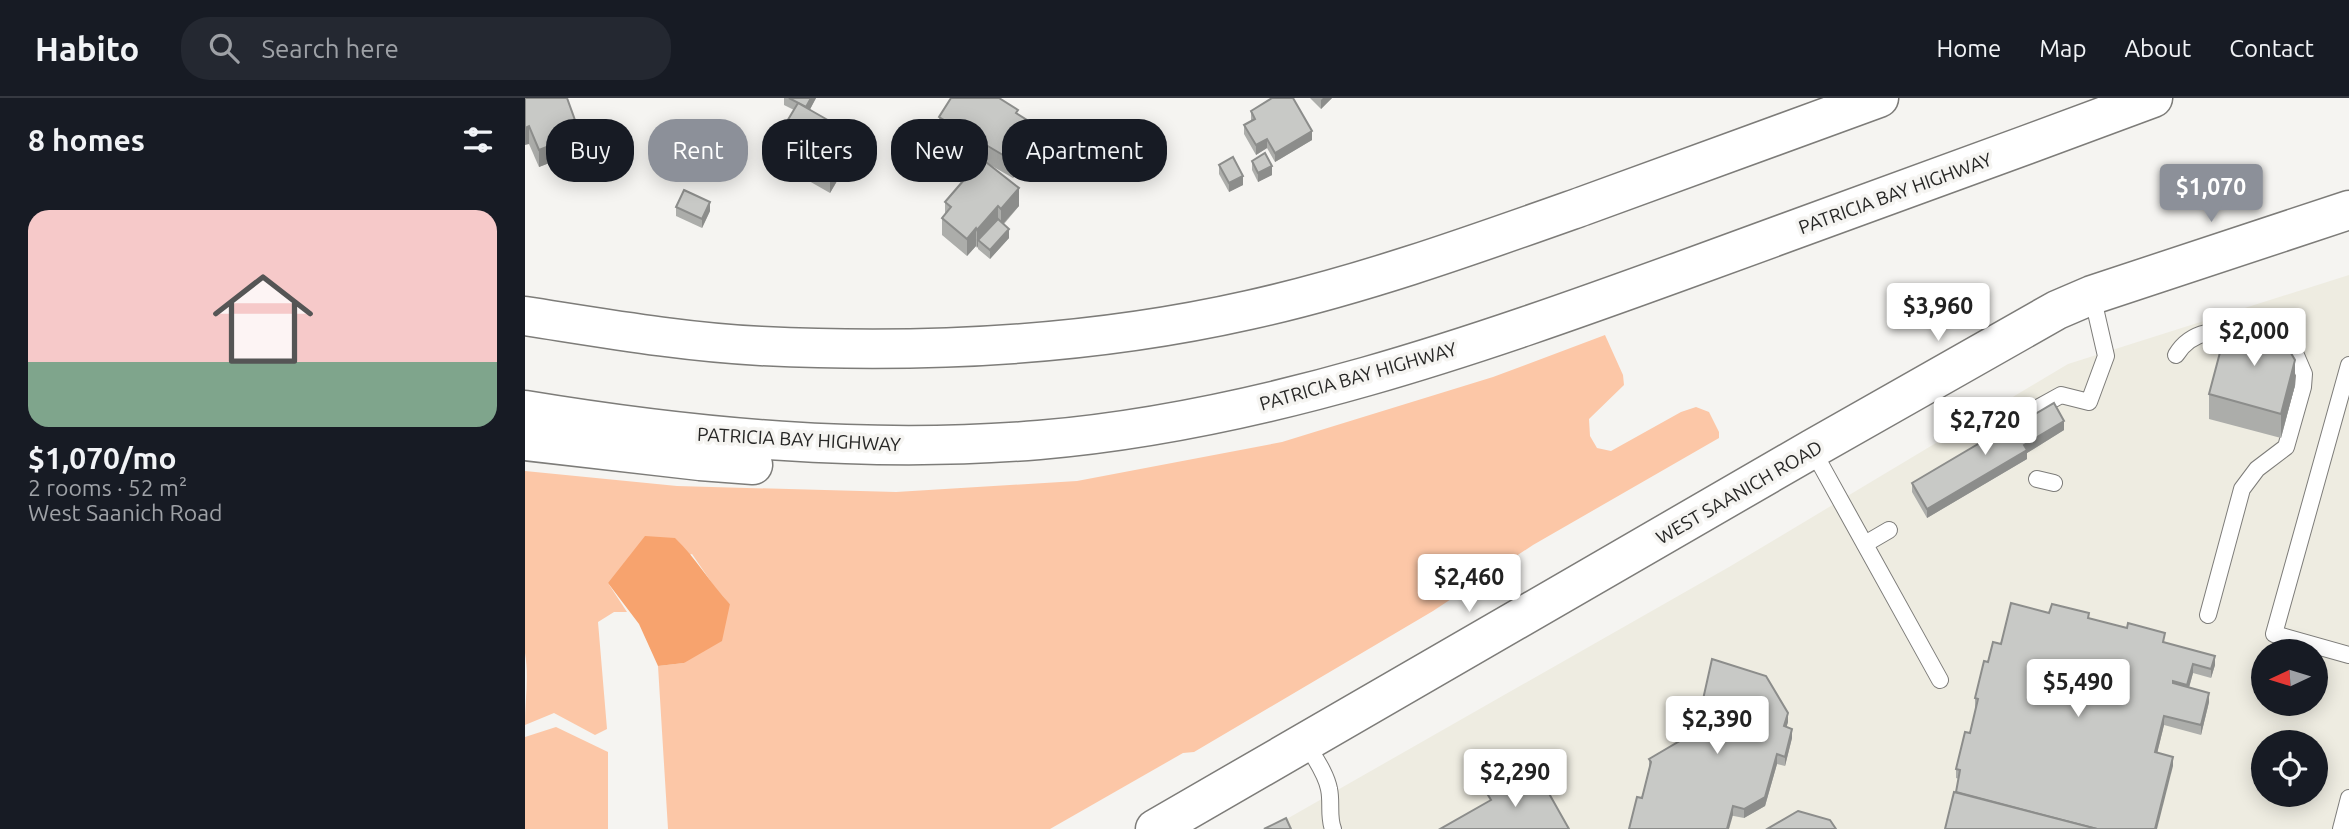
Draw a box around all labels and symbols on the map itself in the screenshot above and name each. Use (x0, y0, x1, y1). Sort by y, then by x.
street label: PATRICIA BAY HIGHWAY (1795, 148, 1995, 238)
pin: $1,070 (2154, 164, 2268, 224)
pin: $3,960 (1881, 284, 1995, 343)
pin: $2,000 (2197, 308, 2311, 368)
street label: PATRICIA BAY HIGHWAY (1257, 337, 1459, 415)
pin: $2,720 (1928, 398, 2042, 457)
street label: PATRICIA BAY HIGHWAY (697, 423, 901, 455)
street label: WEST SAANICH ROAD (1652, 435, 1826, 549)
pin: $2,460 (1412, 554, 1526, 614)
north arrow (2251, 639, 2327, 716)
pin: $5,490 (2021, 660, 2135, 719)
pin: $2,390 (1660, 696, 1774, 756)
pin: $2,290 (1458, 750, 1572, 809)

